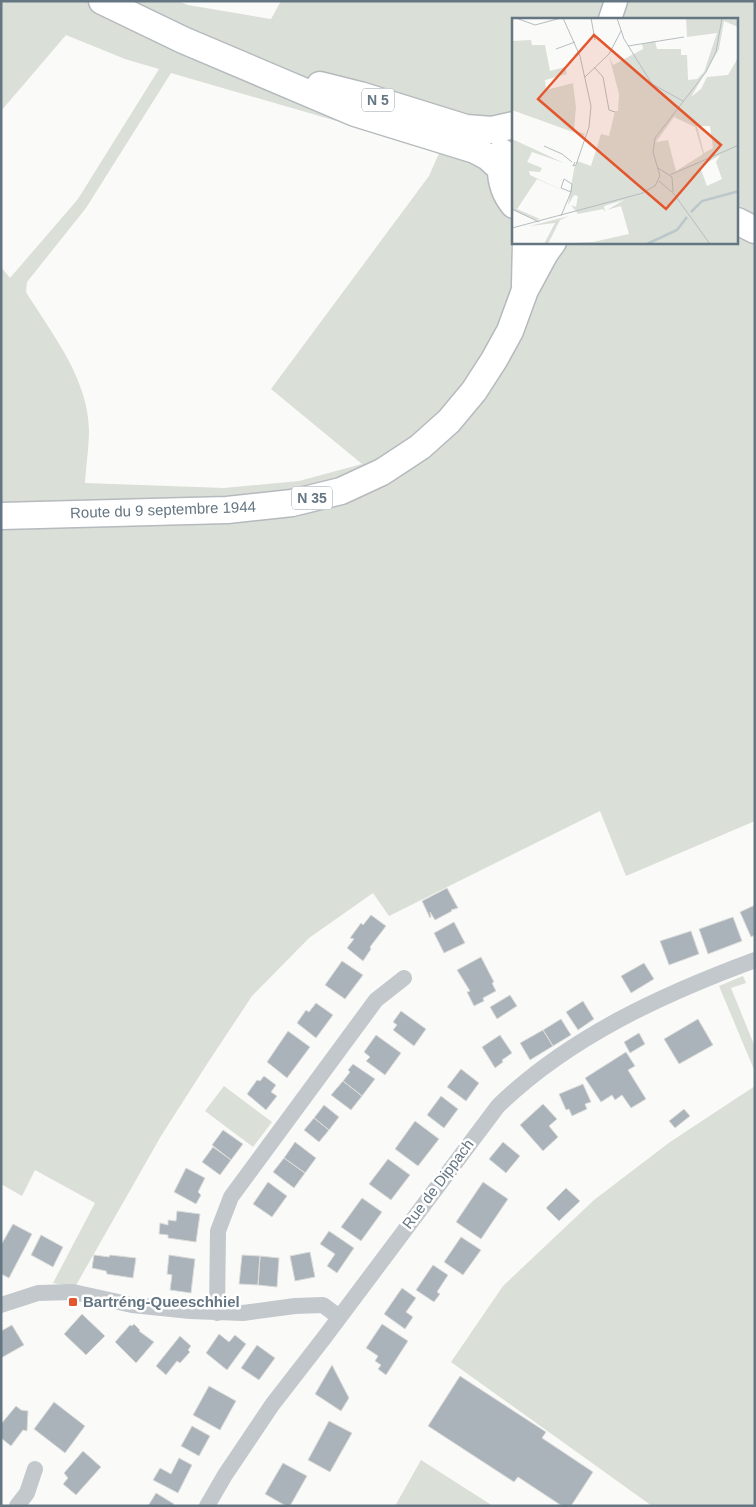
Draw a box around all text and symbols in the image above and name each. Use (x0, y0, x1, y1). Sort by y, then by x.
inset map (512, 18, 738, 244)
road number: N 5 (362, 88, 394, 112)
road number: N 35 (292, 486, 332, 509)
street label: Route du 9 septembre 1944 (70, 498, 256, 521)
street label: Rue de Dippach (398, 1136, 477, 1232)
place label: Bartréng-Queeschhiel (83, 1293, 240, 1310)
marker: Bartréng-Queeschhiel (67, 1296, 79, 1308)

